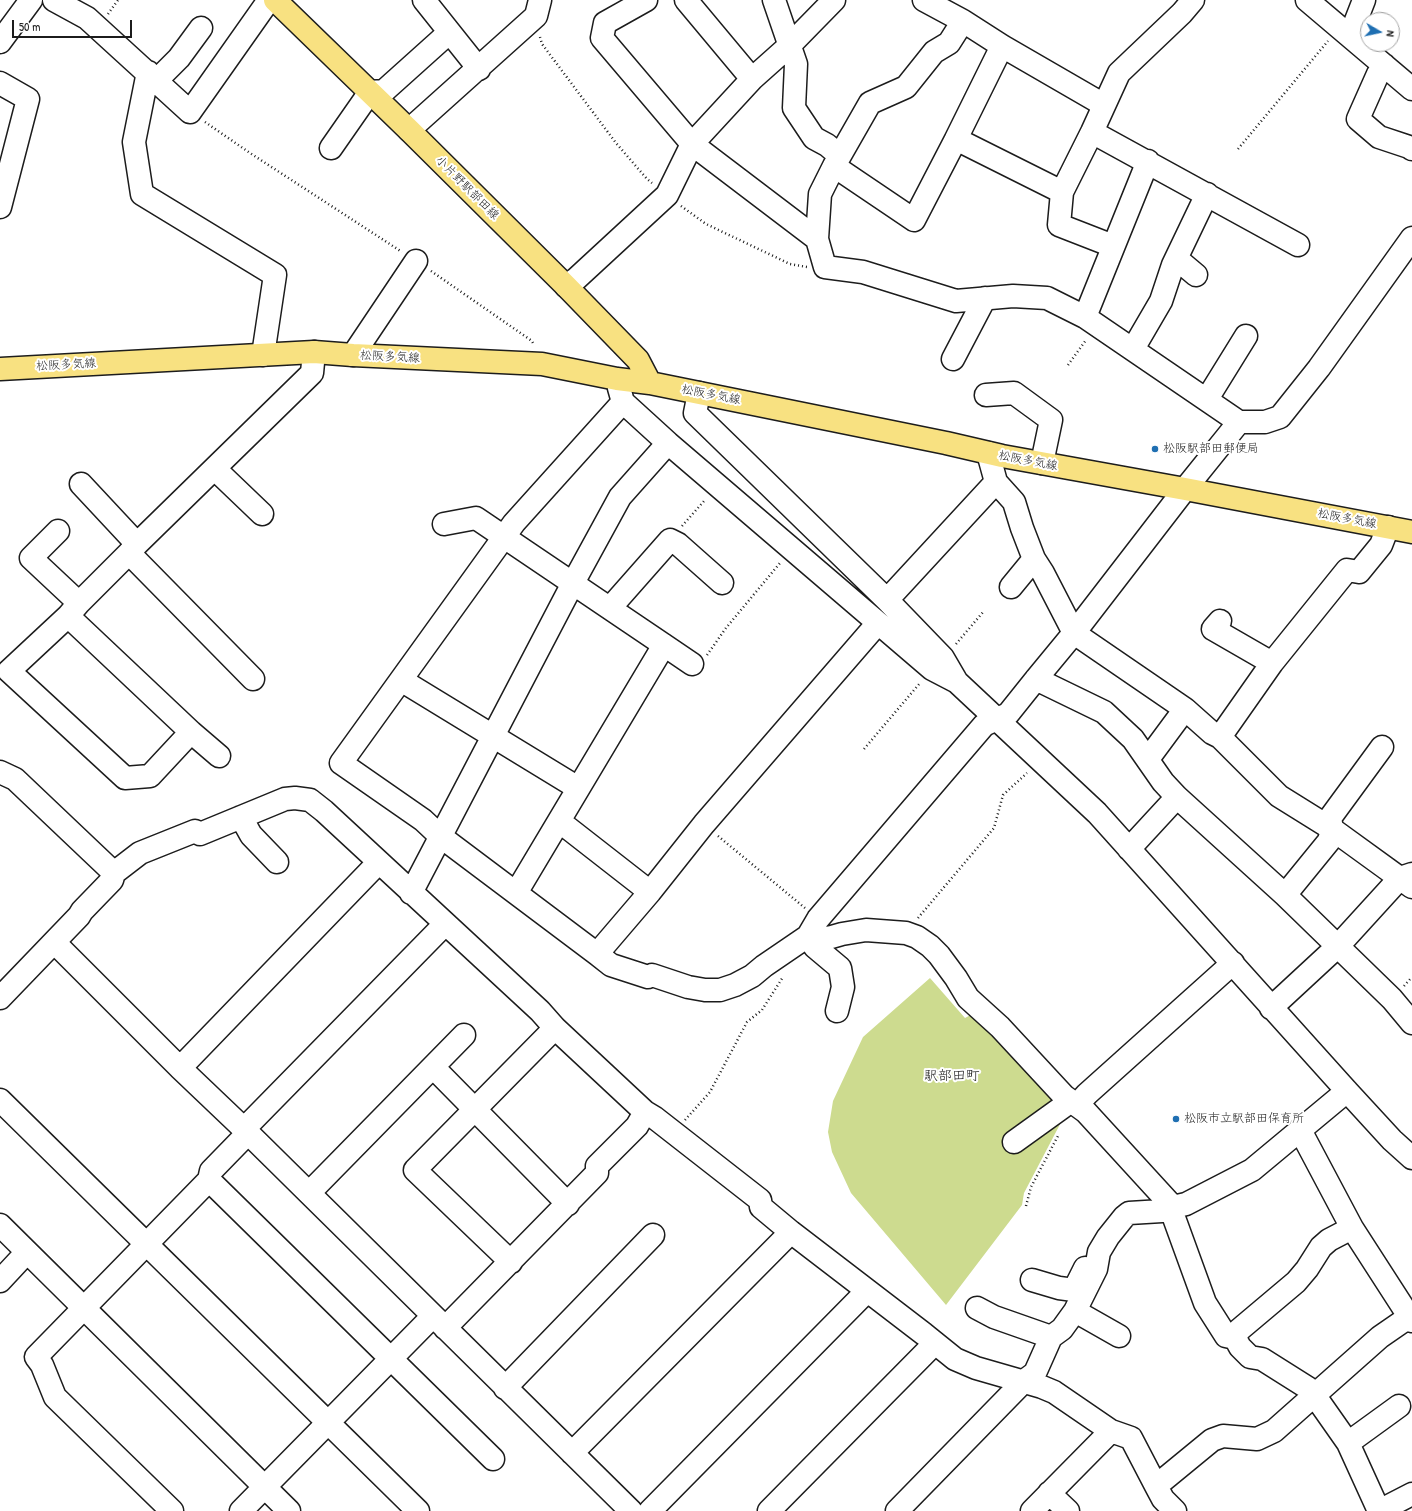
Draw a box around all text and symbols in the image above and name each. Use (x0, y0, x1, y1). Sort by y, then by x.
scale bar (14, 12, 134, 38)
north arrow (1360, 12, 1400, 52)
text: 50 m (19, 18, 40, 35)
text: N (1383, 30, 1398, 38)
street label: 小片野駅部田線 (432, 153, 502, 223)
street label: 松阪多気線 (360, 348, 420, 366)
street label: 松阪多気線 (36, 356, 96, 374)
street label: 松阪多気線 (680, 382, 742, 408)
place label: 松阪駅部田郵便局 (1163, 442, 1259, 456)
marker: 松阪駅部田郵便局 (1150, 444, 1160, 454)
street label: 松阪多気線 (997, 448, 1059, 474)
street label: 松阪多気線 (1316, 506, 1378, 532)
district label: 駅部田町 (924, 1068, 980, 1084)
place label: 松阪市立駅部田保育所 (1184, 1112, 1304, 1126)
marker: 松阪市立駅部田保育所 (1171, 1114, 1181, 1124)

